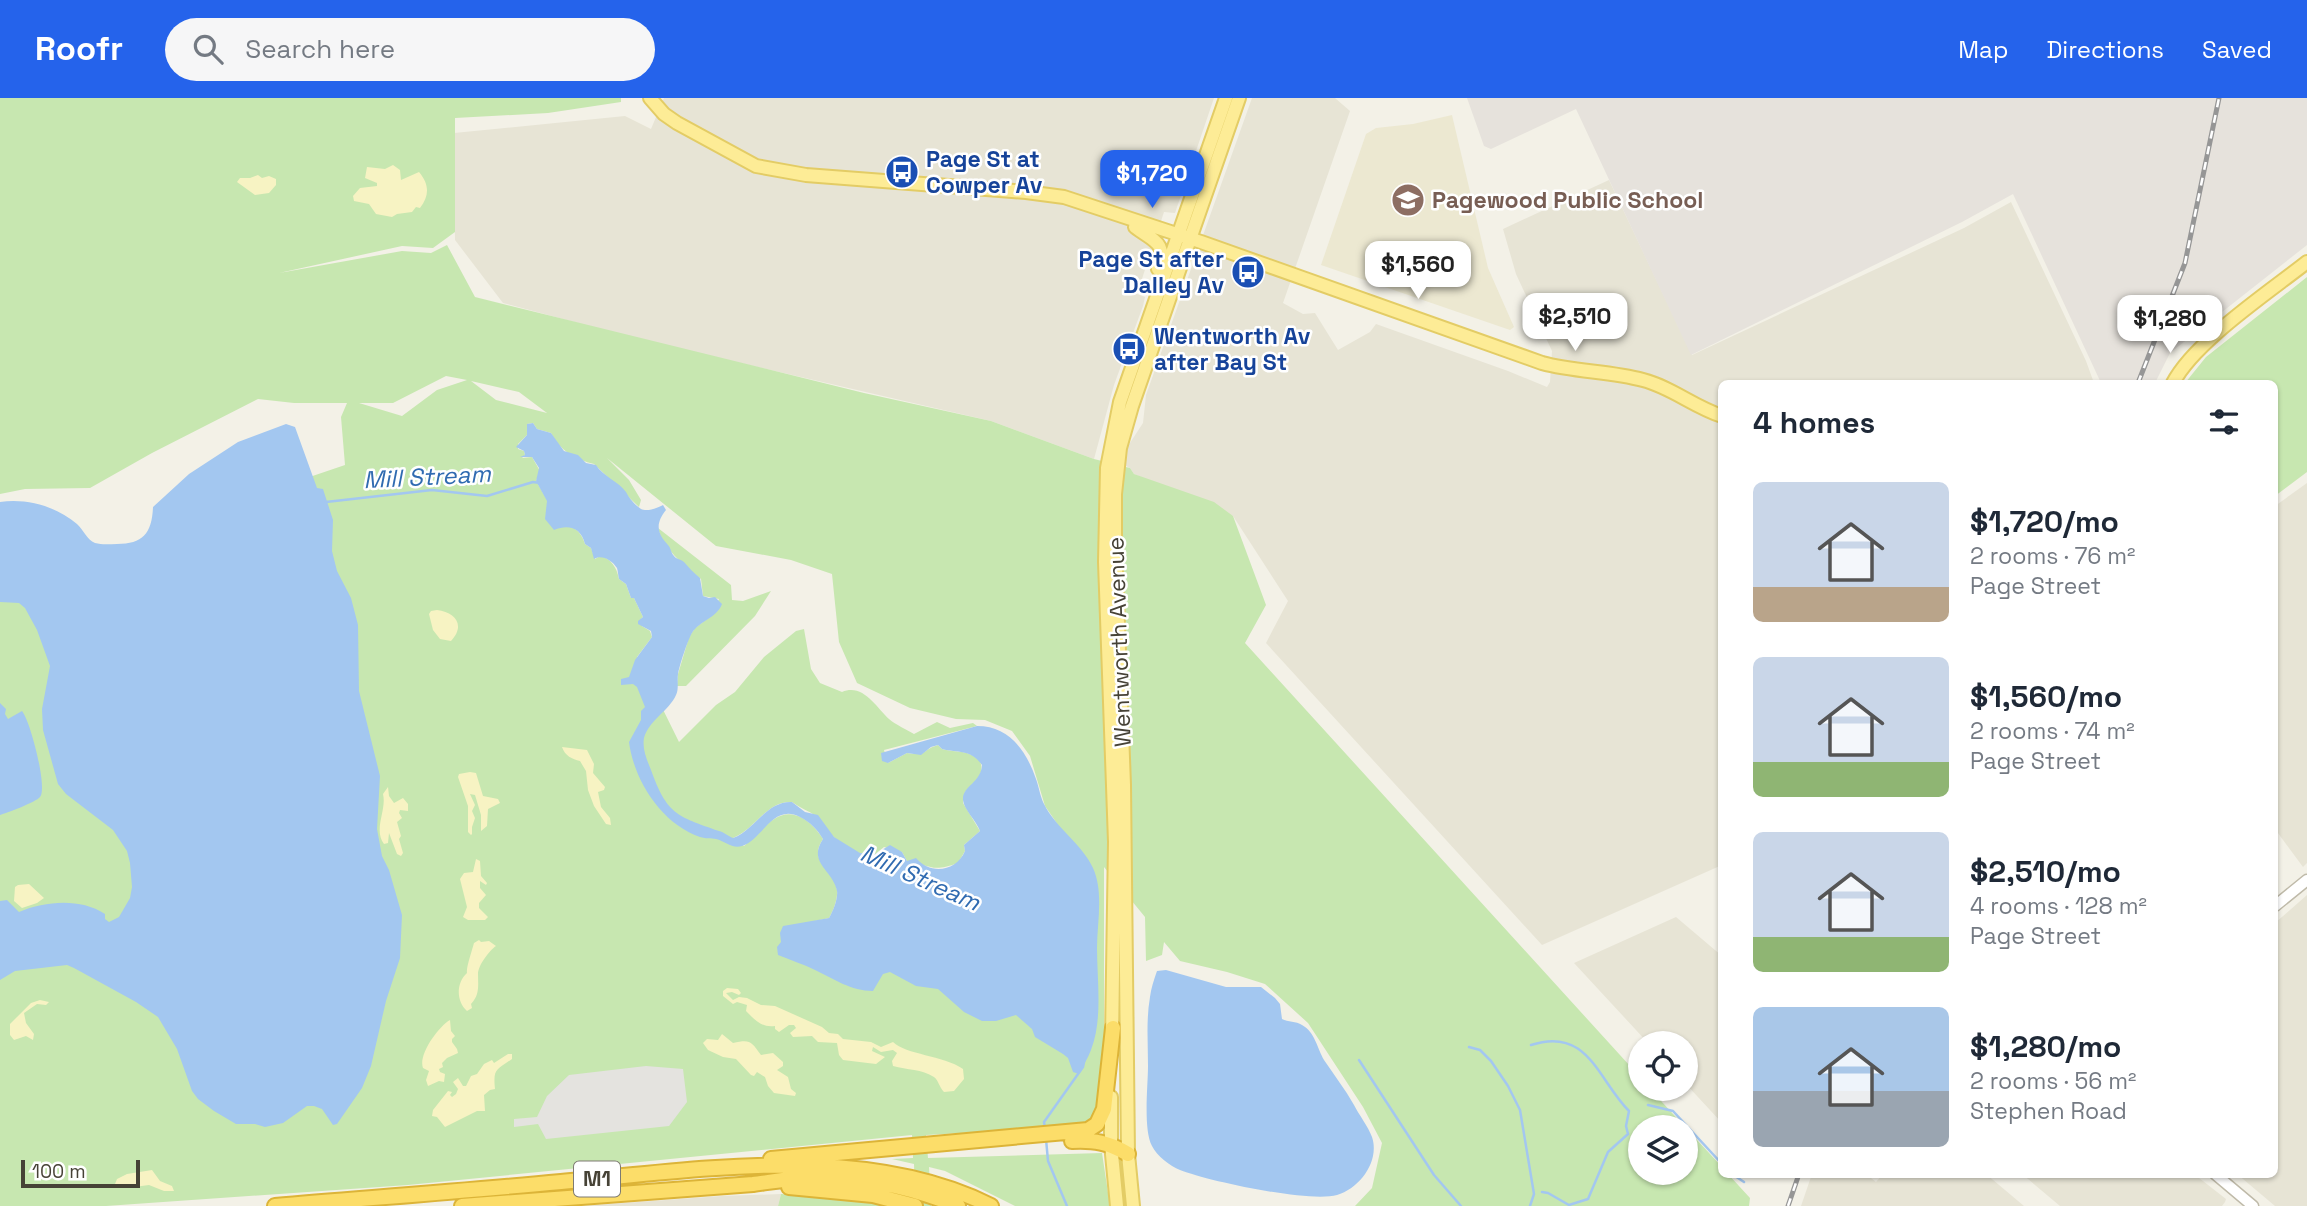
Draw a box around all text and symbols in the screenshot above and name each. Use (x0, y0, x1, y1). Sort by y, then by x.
search box (165, 18, 655, 81)
text: Roofr (35, 28, 123, 70)
icon: search (189, 30, 227, 68)
text: Search here (245, 32, 395, 66)
text: Map (1958, 34, 2008, 65)
text: Directions (2046, 34, 2164, 65)
text: Saved (2202, 34, 2272, 65)
place label: Page St at Cowper Av (926, 144, 1043, 200)
pin: $1,720 (1095, 150, 1209, 210)
bus stop icon: Page St at Cowper Av (883, 153, 921, 191)
text: $1,720 (1116, 158, 1188, 188)
school or university icon: Pagewood Public School (1389, 181, 1427, 219)
place label: Pagewood Public School (1432, 185, 1703, 215)
pin: $1,560 (1361, 242, 1475, 301)
place label: Page St after Dalley Av (1079, 244, 1224, 300)
text: $1,560 (1381, 249, 1455, 279)
bus stop icon: Page St after Dalley Av (1229, 253, 1267, 291)
pin: $2,510 (1518, 294, 1632, 353)
pin: $1,280 (2113, 296, 2227, 355)
text: $2,510 (1538, 301, 1612, 331)
text: $1,280 (2133, 303, 2207, 333)
place label: Wentworth Av after Bay St (1154, 321, 1311, 377)
bus stop icon: Wentworth Av after Bay St (1110, 330, 1148, 368)
text: 4 homes (1753, 403, 1875, 442)
icon: filters (2205, 403, 2243, 441)
water label: Mill Stream (362, 458, 493, 495)
text: $1,720/mo (1970, 502, 2119, 541)
icon: home (1809, 510, 1893, 594)
street label: Wentworth Avenue (1100, 536, 1138, 748)
text: 2 rooms · 76 m² (1970, 541, 2135, 571)
text: Page Street (1970, 571, 2101, 601)
text: $1,560/mo (1970, 677, 2122, 716)
icon: home (1809, 685, 1893, 769)
text: 2 rooms · 74 m² (1970, 716, 2135, 746)
text: Page Street (1970, 746, 2101, 776)
water label: Mill Stream (856, 837, 986, 918)
text: $2,510/mo (1970, 852, 2121, 891)
icon: home (1809, 860, 1893, 944)
text: 4 rooms · 128 m² (1970, 891, 2147, 921)
text: Page Street (1970, 921, 2101, 951)
text: $1,280/mo (1970, 1027, 2121, 1066)
map controls (1628, 1031, 1698, 1185)
button: locate (1628, 1031, 1698, 1101)
icon: home (1809, 1035, 1893, 1119)
text: 2 rooms · 56 m² (1970, 1066, 2136, 1096)
text: Stephen Road (1970, 1096, 2127, 1126)
button: layers (1628, 1115, 1698, 1185)
scale bar (21, 1157, 140, 1189)
text: 100 m (32, 1159, 86, 1184)
road number: M1 (574, 1162, 620, 1196)

